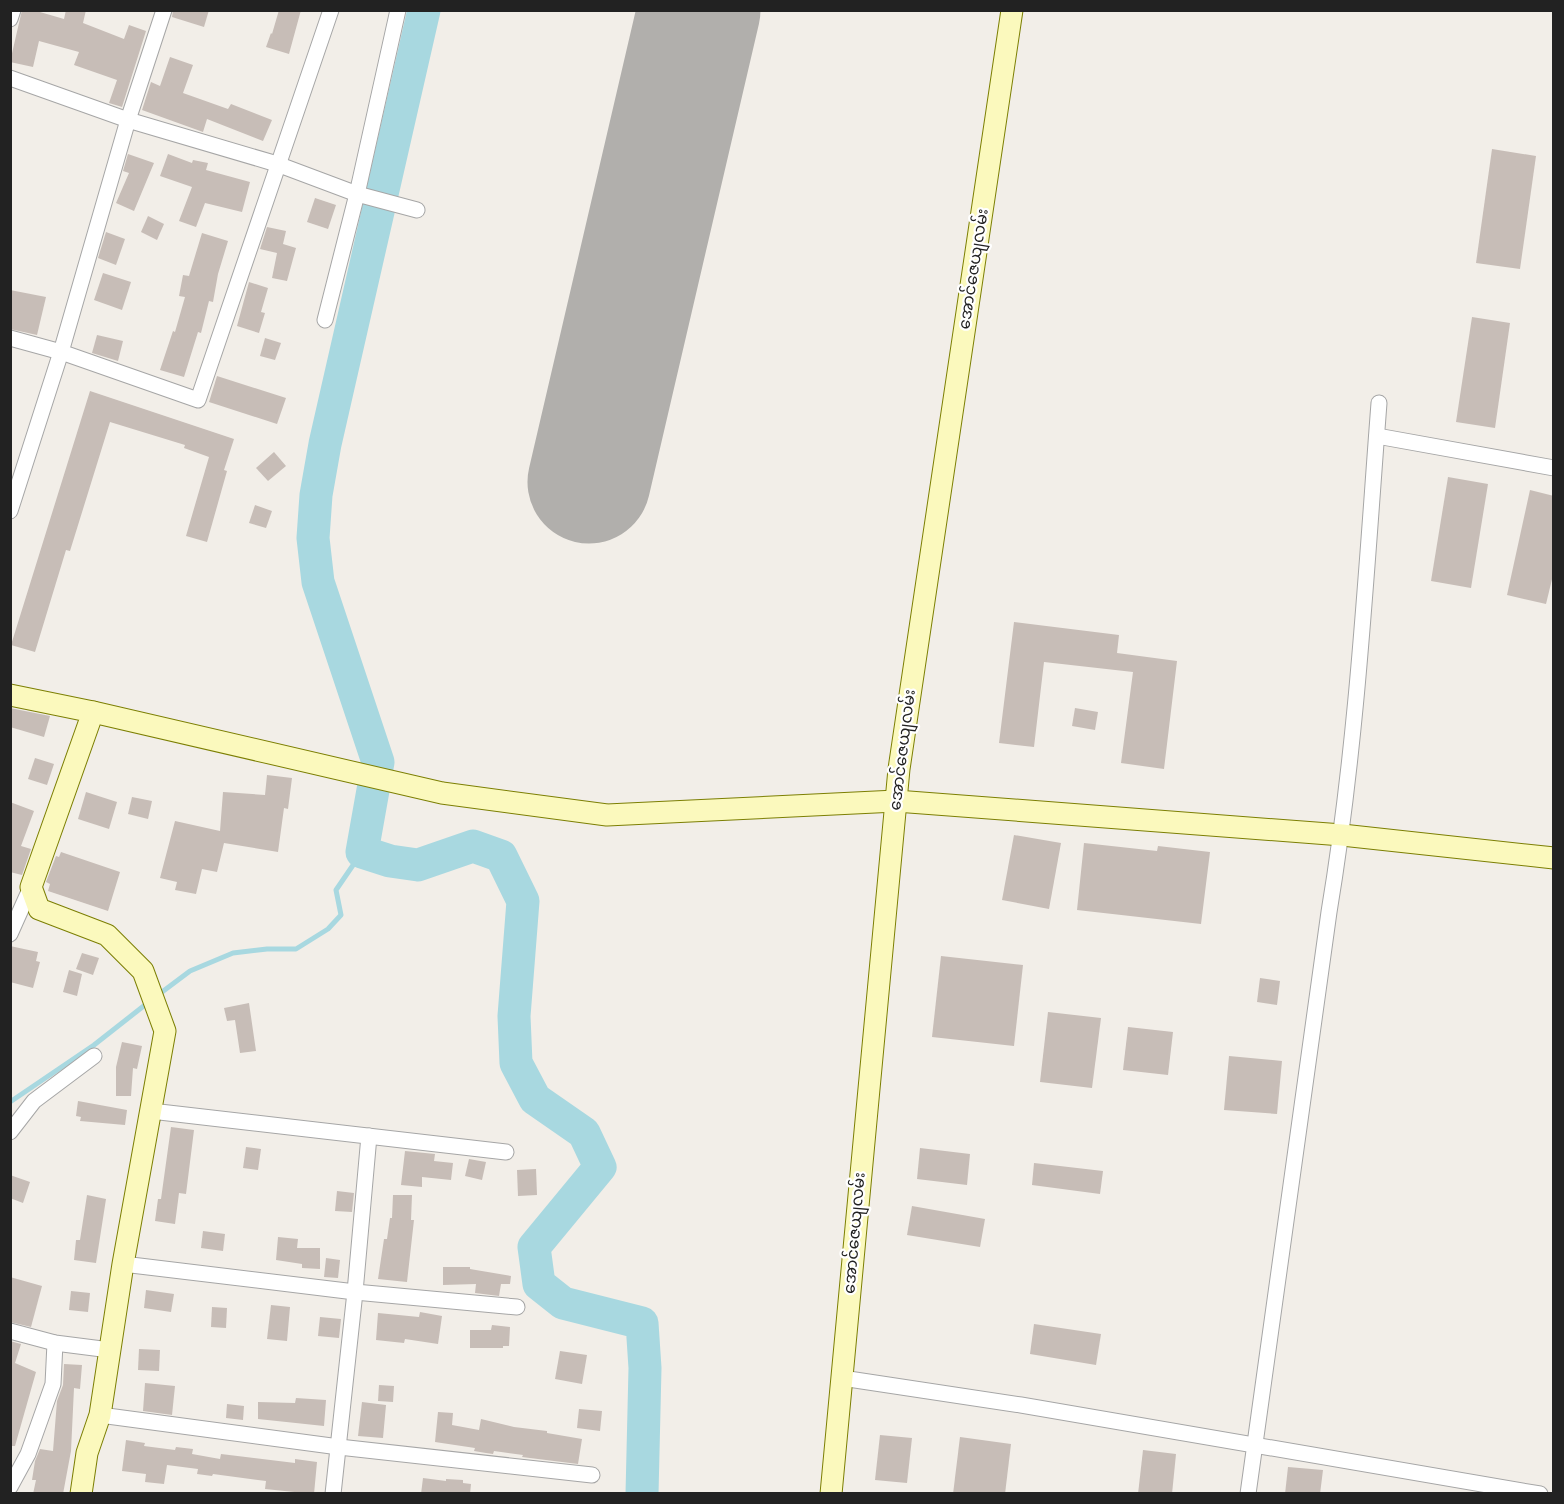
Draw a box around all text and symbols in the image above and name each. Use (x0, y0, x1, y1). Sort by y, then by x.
street label: အောင်ဇေယျလမ်း (952, 207, 996, 331)
street label: အောင်ဇေယျလမ်း (883, 688, 923, 812)
street label: အောင်ဇေယျလမ်း (837, 1171, 873, 1295)

